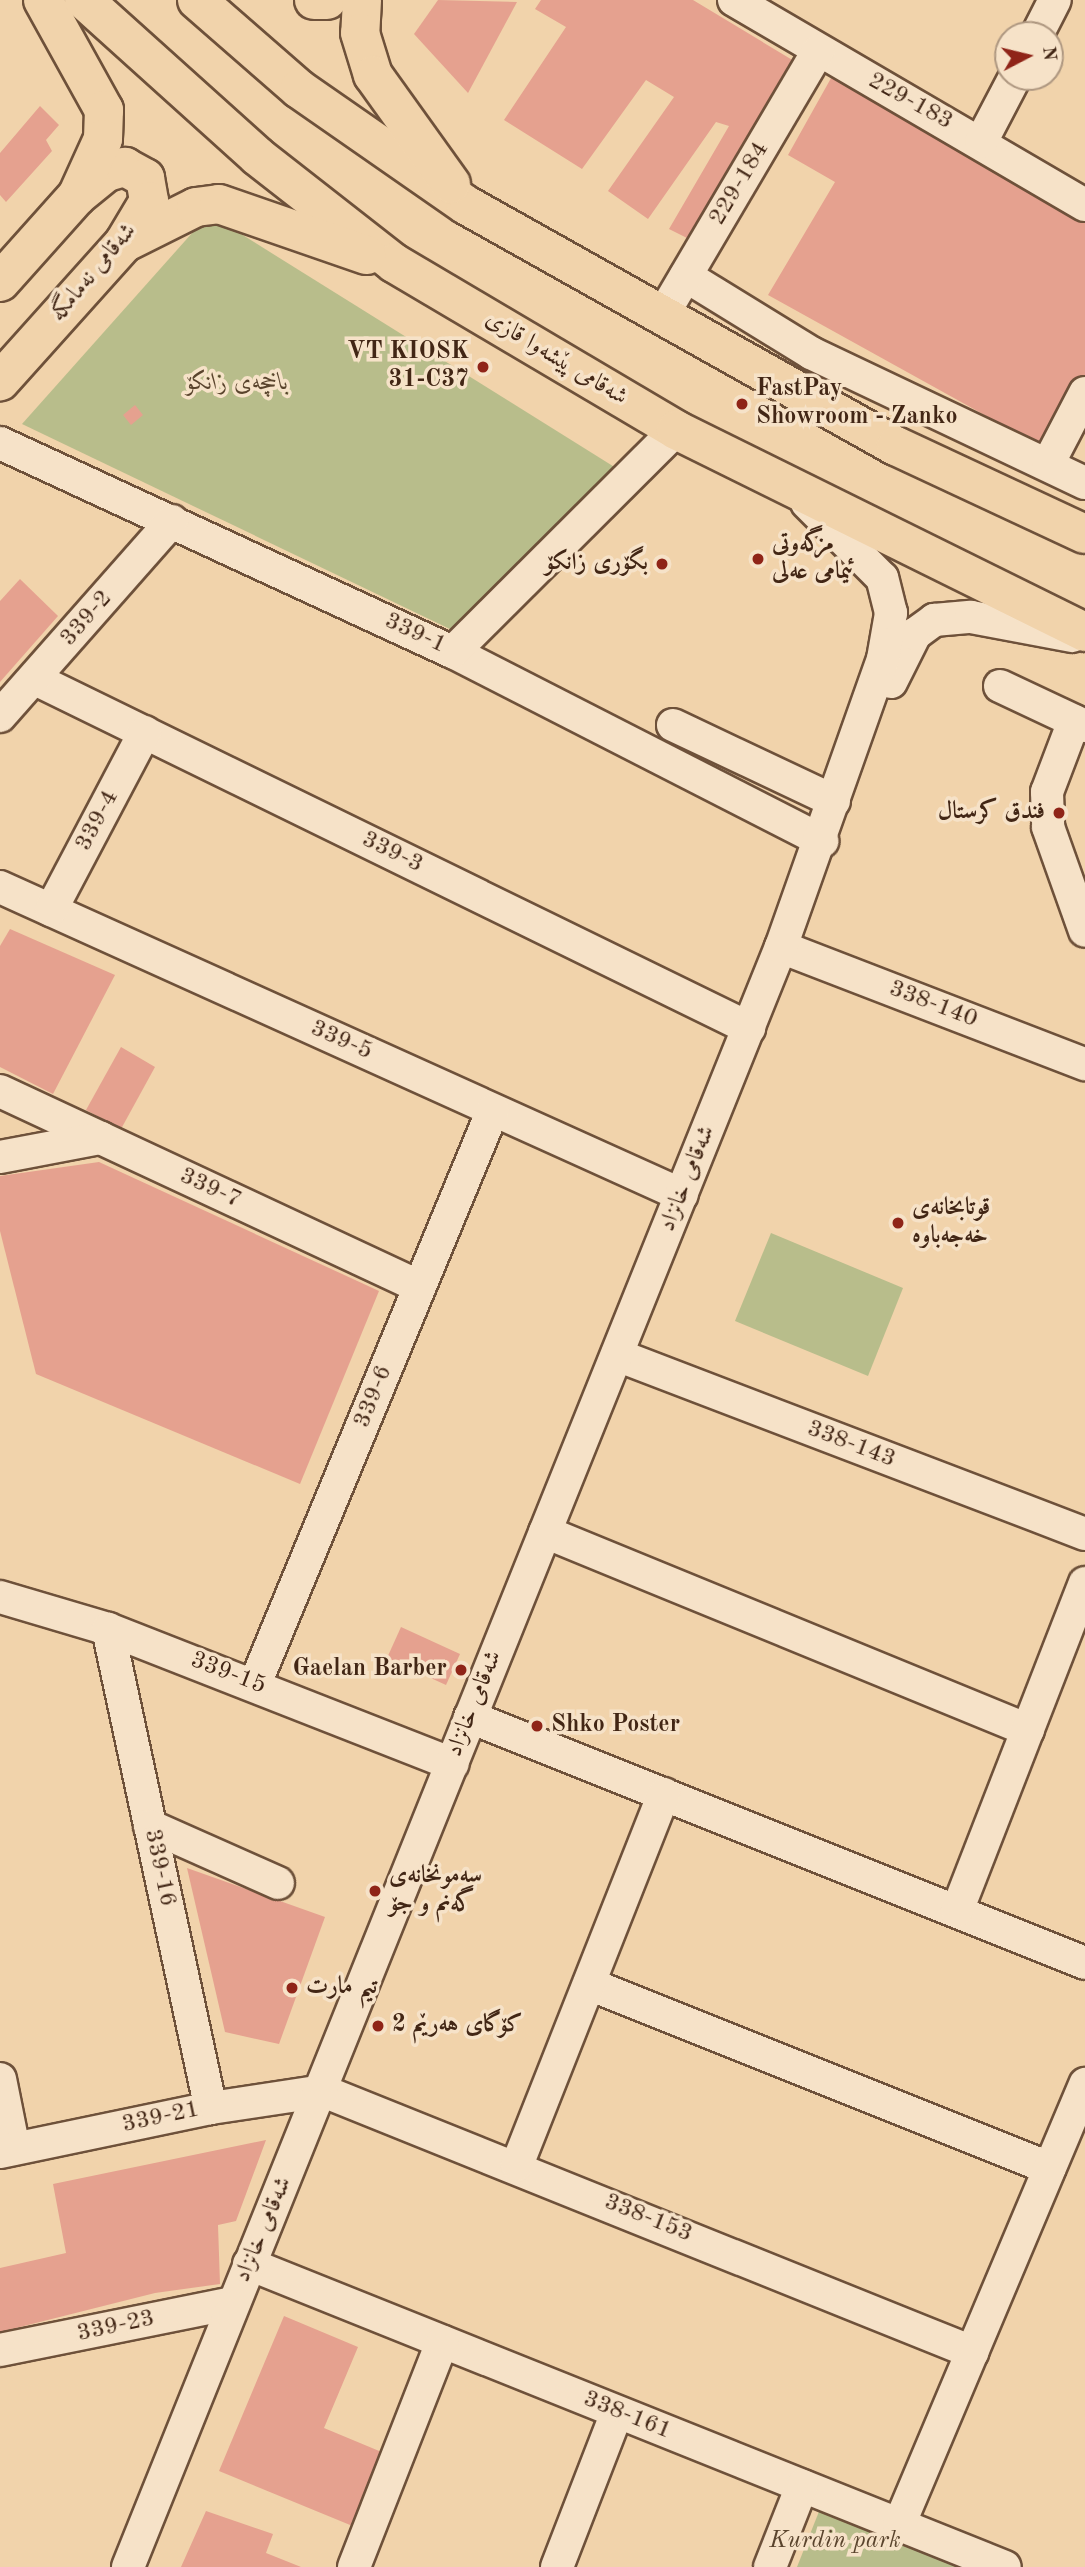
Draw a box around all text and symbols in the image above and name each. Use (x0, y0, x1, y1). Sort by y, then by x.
north arrow (994, 21, 1064, 91)
text: N (1038, 45, 1059, 62)
street label: 229-183 (863, 67, 957, 137)
street label: 229-184 (704, 137, 776, 231)
street label: شەقامی نەمامگە (44, 218, 144, 328)
street label: شەقامی پێشەوا قازی (480, 305, 632, 413)
place label: VT KIOSK 31-C37 (347, 339, 469, 395)
marker: VT KIOSK 31-C37 (475, 359, 491, 375)
park label: باخچەی زانکۆ (186, 370, 288, 398)
place label: FastPay Showroom - Zanko (756, 376, 958, 432)
marker: FastPay Showroom - Zanko (734, 396, 750, 412)
place label: مزگەوتی ئیمامی عەلی (772, 531, 853, 587)
place label: بگۆری زانكۆ (545, 550, 648, 578)
marker: مزگەوتی ئیمامی عەلی (750, 551, 766, 567)
marker: بگۆری زانكۆ (654, 556, 670, 572)
street label: 339-2 (55, 585, 119, 653)
street label: 339-1 (380, 607, 450, 661)
street label: 339-4 (70, 786, 126, 856)
place label: فندق کرستال (938, 799, 1045, 827)
marker: فندق کرستال (1051, 805, 1067, 821)
street label: 339-3 (357, 826, 427, 880)
street label: 338-140 (885, 975, 981, 1035)
street label: 339-5 (306, 1015, 376, 1067)
street label: شەقامی خانزاد (654, 1122, 722, 1236)
street label: 339-7 (175, 1162, 245, 1216)
place label: قوتابخانەی خەجەباوە (912, 1195, 990, 1251)
marker: قوتابخانەی خەجەباوە (890, 1215, 906, 1231)
street label: 339-6 (349, 1362, 399, 1432)
street label: 338-143 (803, 1415, 899, 1475)
street label: 339-15 (186, 1646, 270, 1702)
street label: شەقامی خانزاد (441, 1647, 509, 1761)
place label: Gaelan Barber (292, 1656, 447, 1684)
marker: Gaelan Barber (453, 1662, 469, 1678)
place label: Shko Poster (551, 1712, 680, 1740)
marker: Shko Poster (529, 1718, 545, 1734)
street label: 339-16 (137, 1827, 181, 1909)
place label: سەمونخانەی گەنم و جۆ (389, 1863, 482, 1919)
marker: سەمونخانەی گەنم و جۆ (367, 1883, 383, 1899)
place label: تيم مارت (306, 1974, 377, 2002)
marker: تيم مارت (284, 1980, 300, 1996)
place label: کۆگای هەرێم 2 (392, 2012, 523, 2040)
marker: کۆگای هەرێم 2 (370, 2018, 386, 2034)
street label: 339-21 (120, 2096, 202, 2140)
street label: شەقامی خانزاد (229, 2173, 299, 2287)
street label: 338-153 (600, 2188, 696, 2250)
street label: 339-23 (75, 2305, 157, 2349)
street label: 338-161 (579, 2385, 675, 2447)
park label: Kurdin park (769, 2528, 901, 2556)

